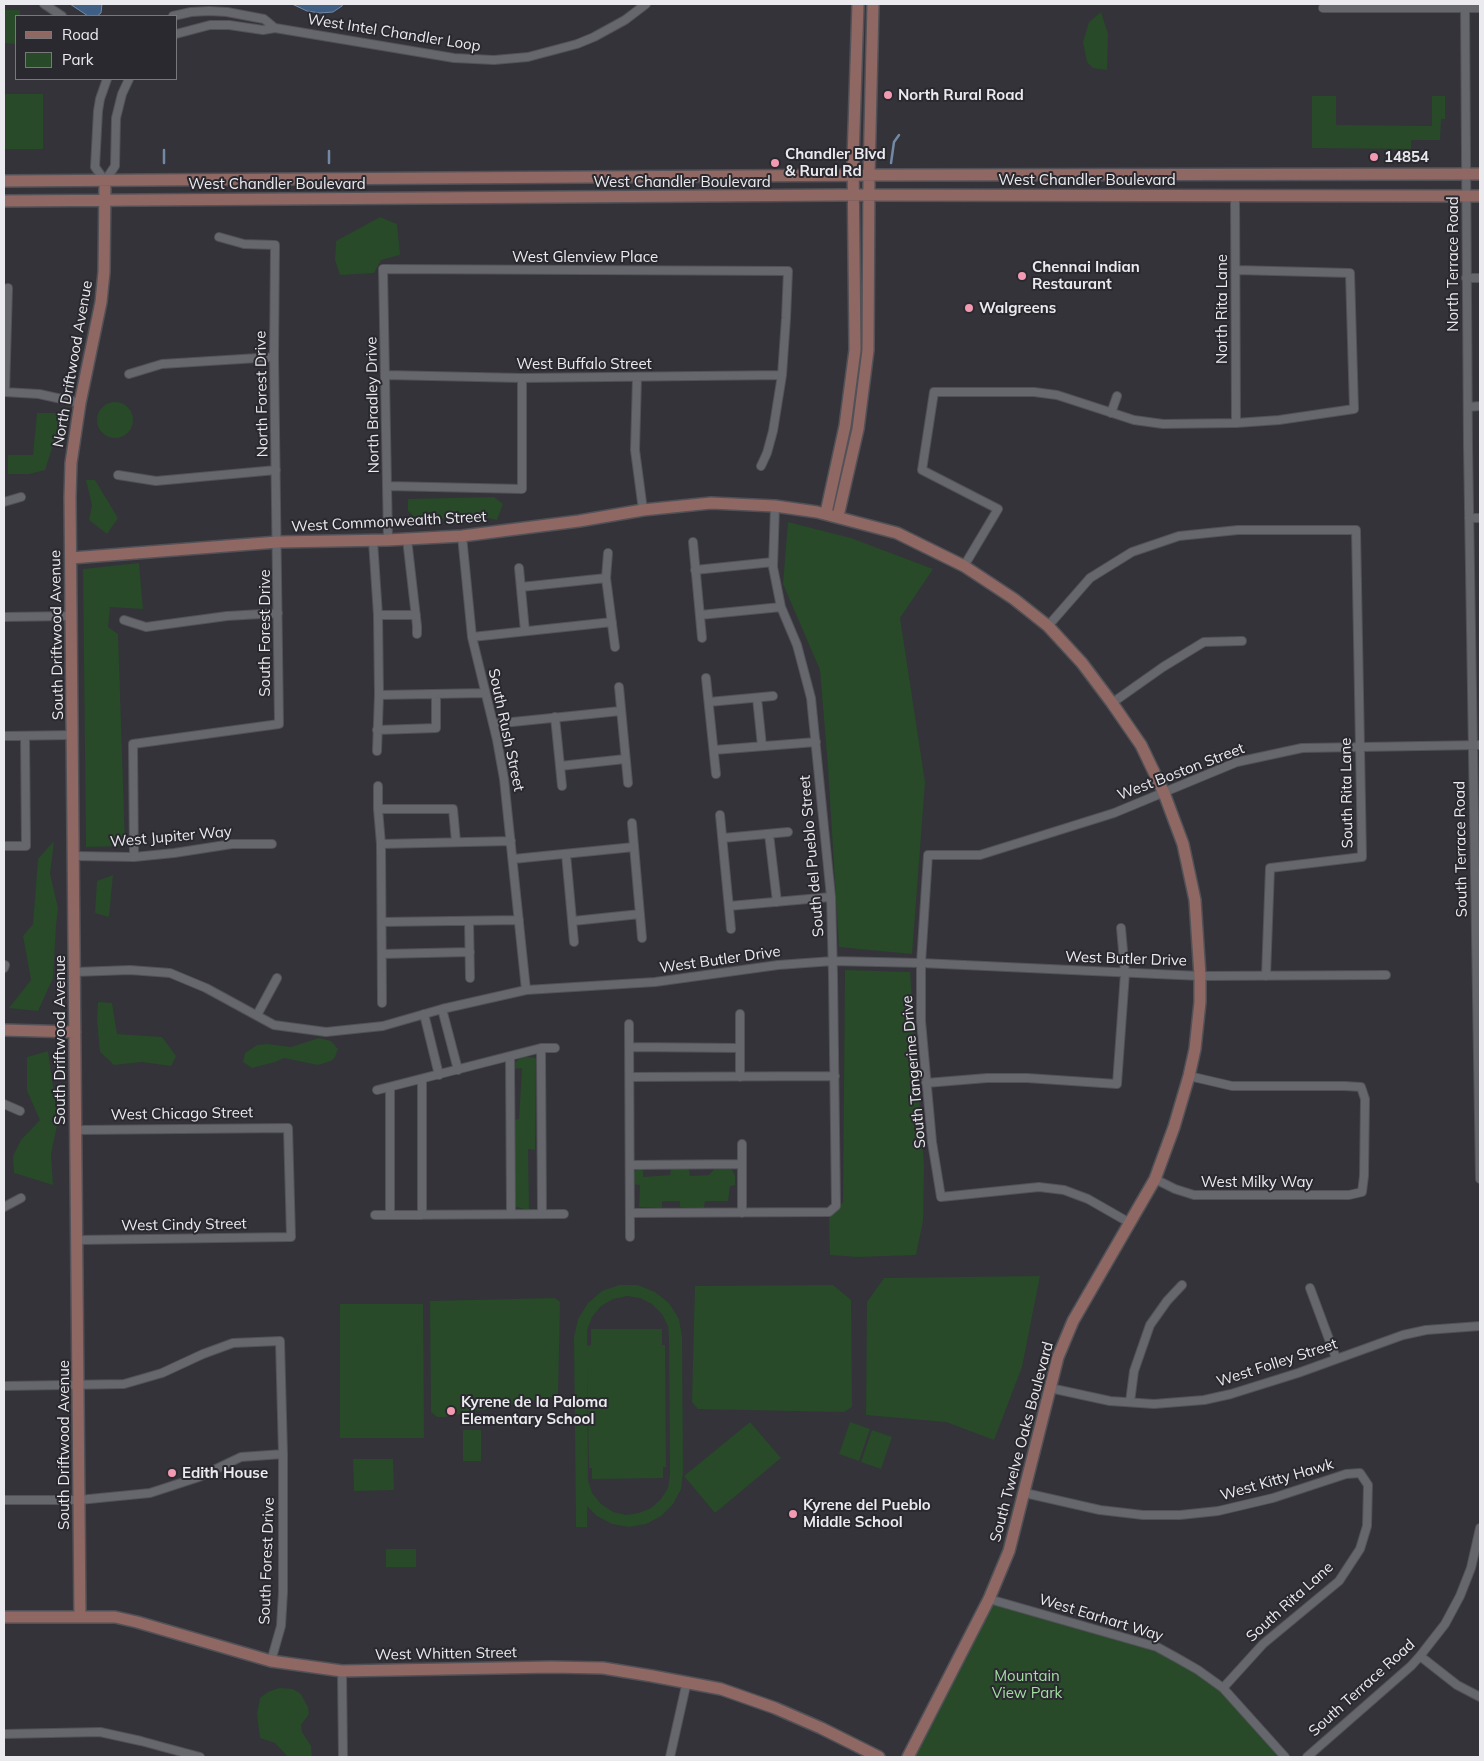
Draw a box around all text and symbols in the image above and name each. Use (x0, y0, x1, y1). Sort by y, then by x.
street label: West Intel Chandler Loop (306, 10, 482, 56)
legend (15, 15, 178, 80)
text: Road (62, 25, 99, 44)
text: Park (62, 50, 94, 69)
place label: North Rural Road (898, 86, 1024, 104)
marker: North Rural Road (882, 89, 894, 101)
place label: Chandler Blvd & Rural Rd (785, 145, 886, 180)
place label: 14854 (1384, 148, 1429, 166)
marker: 14854 (1368, 151, 1380, 163)
marker: Chandler Blvd & Rural Rd (769, 157, 781, 169)
street label: West Chandler Boulevard (998, 171, 1176, 189)
street label: West Chandler Boulevard (593, 173, 771, 191)
street label: West Chandler Boulevard (188, 175, 366, 193)
street label: North Terrace Road (1444, 196, 1462, 332)
street label: West Glenview Place (512, 248, 658, 266)
street label: North Rita Lane (1213, 254, 1231, 364)
place label: Chennai Indian Restaurant (1032, 258, 1140, 293)
marker: Chennai Indian Restaurant (1016, 270, 1028, 282)
street label: North Driftwood Avenue (49, 279, 97, 449)
place label: Walgreens (979, 299, 1056, 317)
marker: Walgreens (963, 302, 975, 314)
street label: North Forest Drive (252, 331, 272, 457)
street label: North Bradley Drive (363, 336, 383, 474)
street label: West Buffalo Street (516, 355, 652, 373)
street label: West Commonwealth Street (291, 508, 487, 536)
street label: South Driftwood Avenue (47, 550, 67, 720)
street label: South Forest Drive (256, 569, 274, 697)
street label: South Rush Street (484, 667, 528, 793)
street label: South Rita Lane (1337, 737, 1357, 849)
street label: West Boston Street (1115, 739, 1247, 805)
street label: South del Pueblo Street (796, 774, 828, 938)
street label: South Terrace Road (1451, 781, 1471, 917)
street label: West Jupiter Way (109, 823, 233, 851)
street label: West Butler Drive (658, 943, 782, 977)
street label: West Butler Drive (1065, 948, 1187, 970)
street label: South Driftwood Avenue (51, 955, 69, 1125)
street label: South Tangerine Drive (898, 995, 930, 1149)
street label: West Chicago Street (111, 1104, 253, 1124)
street label: West Milky Way (1201, 1173, 1313, 1191)
street label: West Cindy Street (121, 1215, 247, 1235)
street label: West Folley Street (1214, 1335, 1340, 1391)
street label: South Twelve Oaks Boulevard (987, 1340, 1057, 1544)
street label: South Driftwood Avenue (55, 1360, 73, 1530)
place label: Kyrene de la Paloma Elementary School (461, 1393, 608, 1428)
marker: Kyrene de la Paloma Elementary School (445, 1405, 457, 1417)
street label: West Kitty Hawk (1218, 1455, 1336, 1505)
place label: Edith House (182, 1464, 268, 1482)
marker: Edith House (166, 1467, 178, 1479)
place label: Kyrene del Pueblo Middle School (803, 1496, 931, 1531)
street label: South Forest Drive (256, 1497, 278, 1625)
marker: Kyrene del Pueblo Middle School (787, 1508, 799, 1520)
street label: South Rita Lane (1243, 1558, 1337, 1646)
street label: West Earhart Way (1037, 1591, 1165, 1645)
street label: South Terrace Road (1305, 1636, 1419, 1740)
street label: West Whitten Street (375, 1644, 517, 1664)
park label: Mountain View Park (992, 1667, 1062, 1702)

